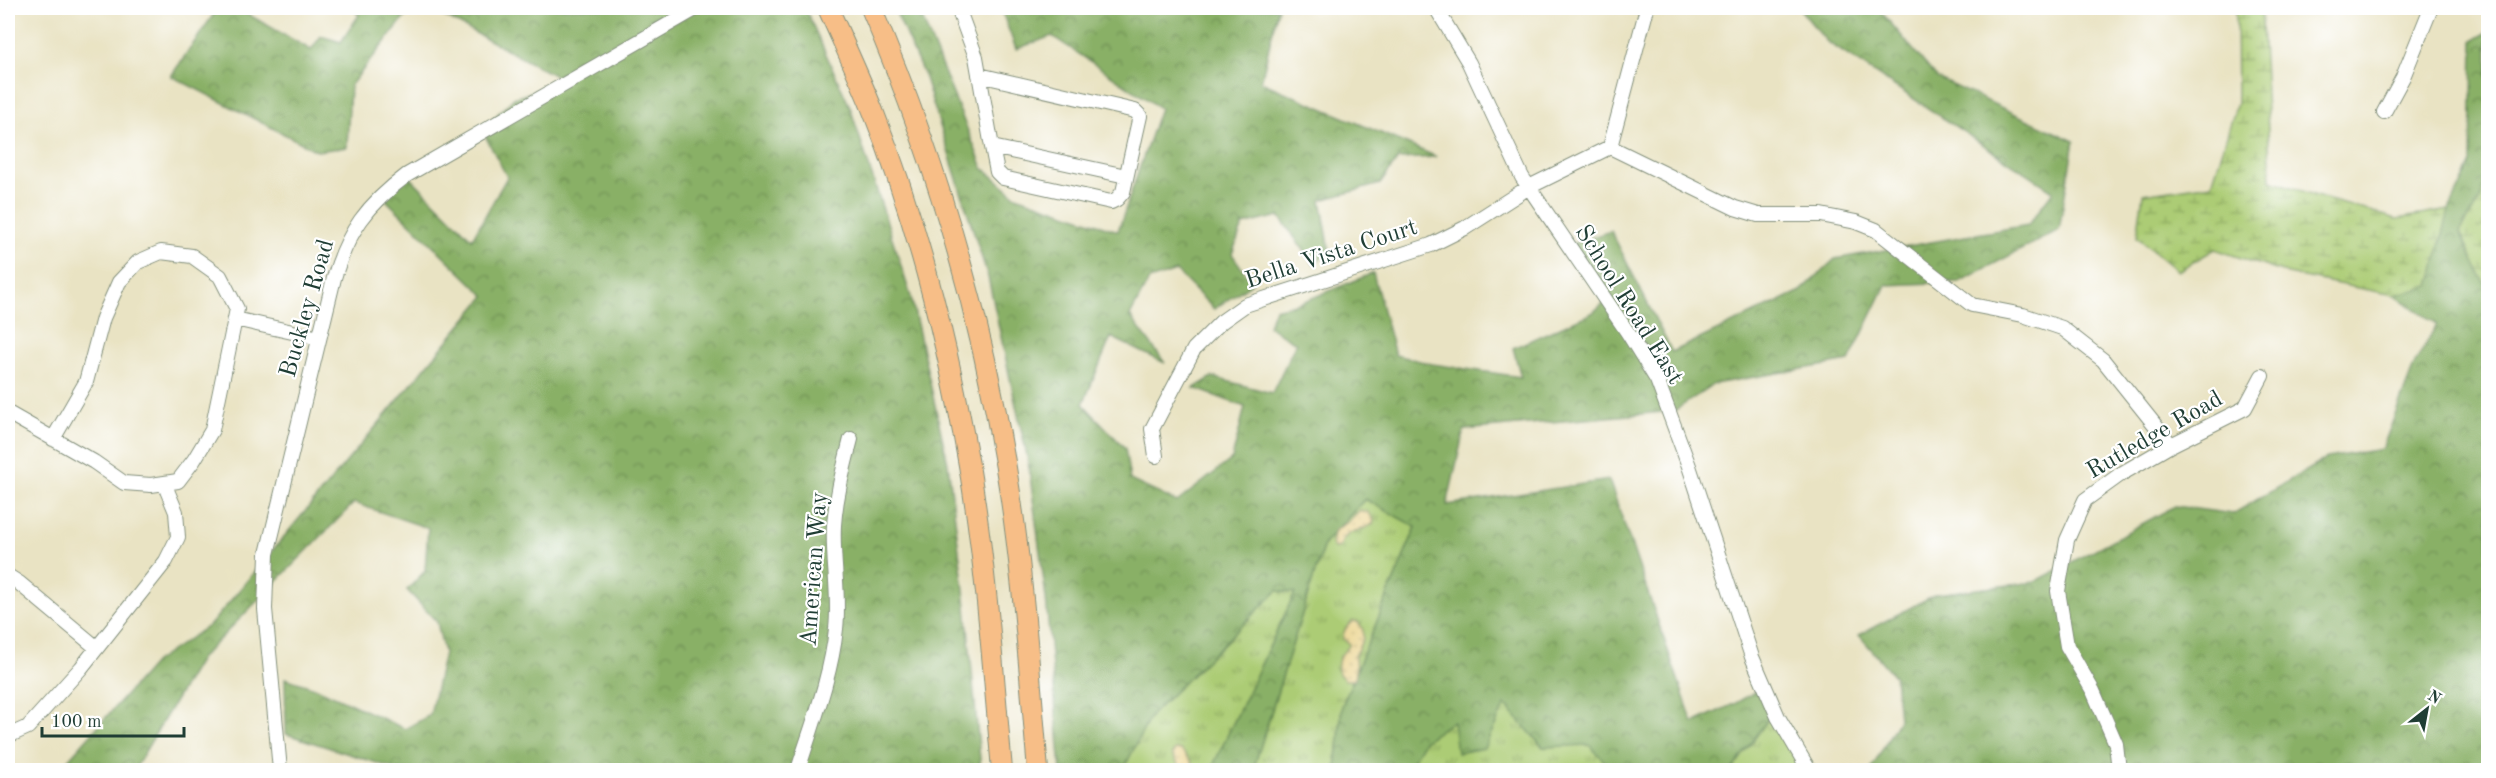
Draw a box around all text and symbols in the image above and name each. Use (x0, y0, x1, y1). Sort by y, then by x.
street label: Bella Vista Court (1243, 216, 1421, 294)
street label: School Road East (1570, 221, 1687, 389)
street label: Buckley Road (277, 237, 339, 380)
street label: Rutledge Road (2083, 387, 2227, 484)
street label: American Way (798, 491, 832, 647)
north arrow (2397, 679, 2457, 739)
text: N (2424, 688, 2444, 708)
scale bar (42, 700, 184, 738)
text: 100 m (51, 713, 102, 731)

